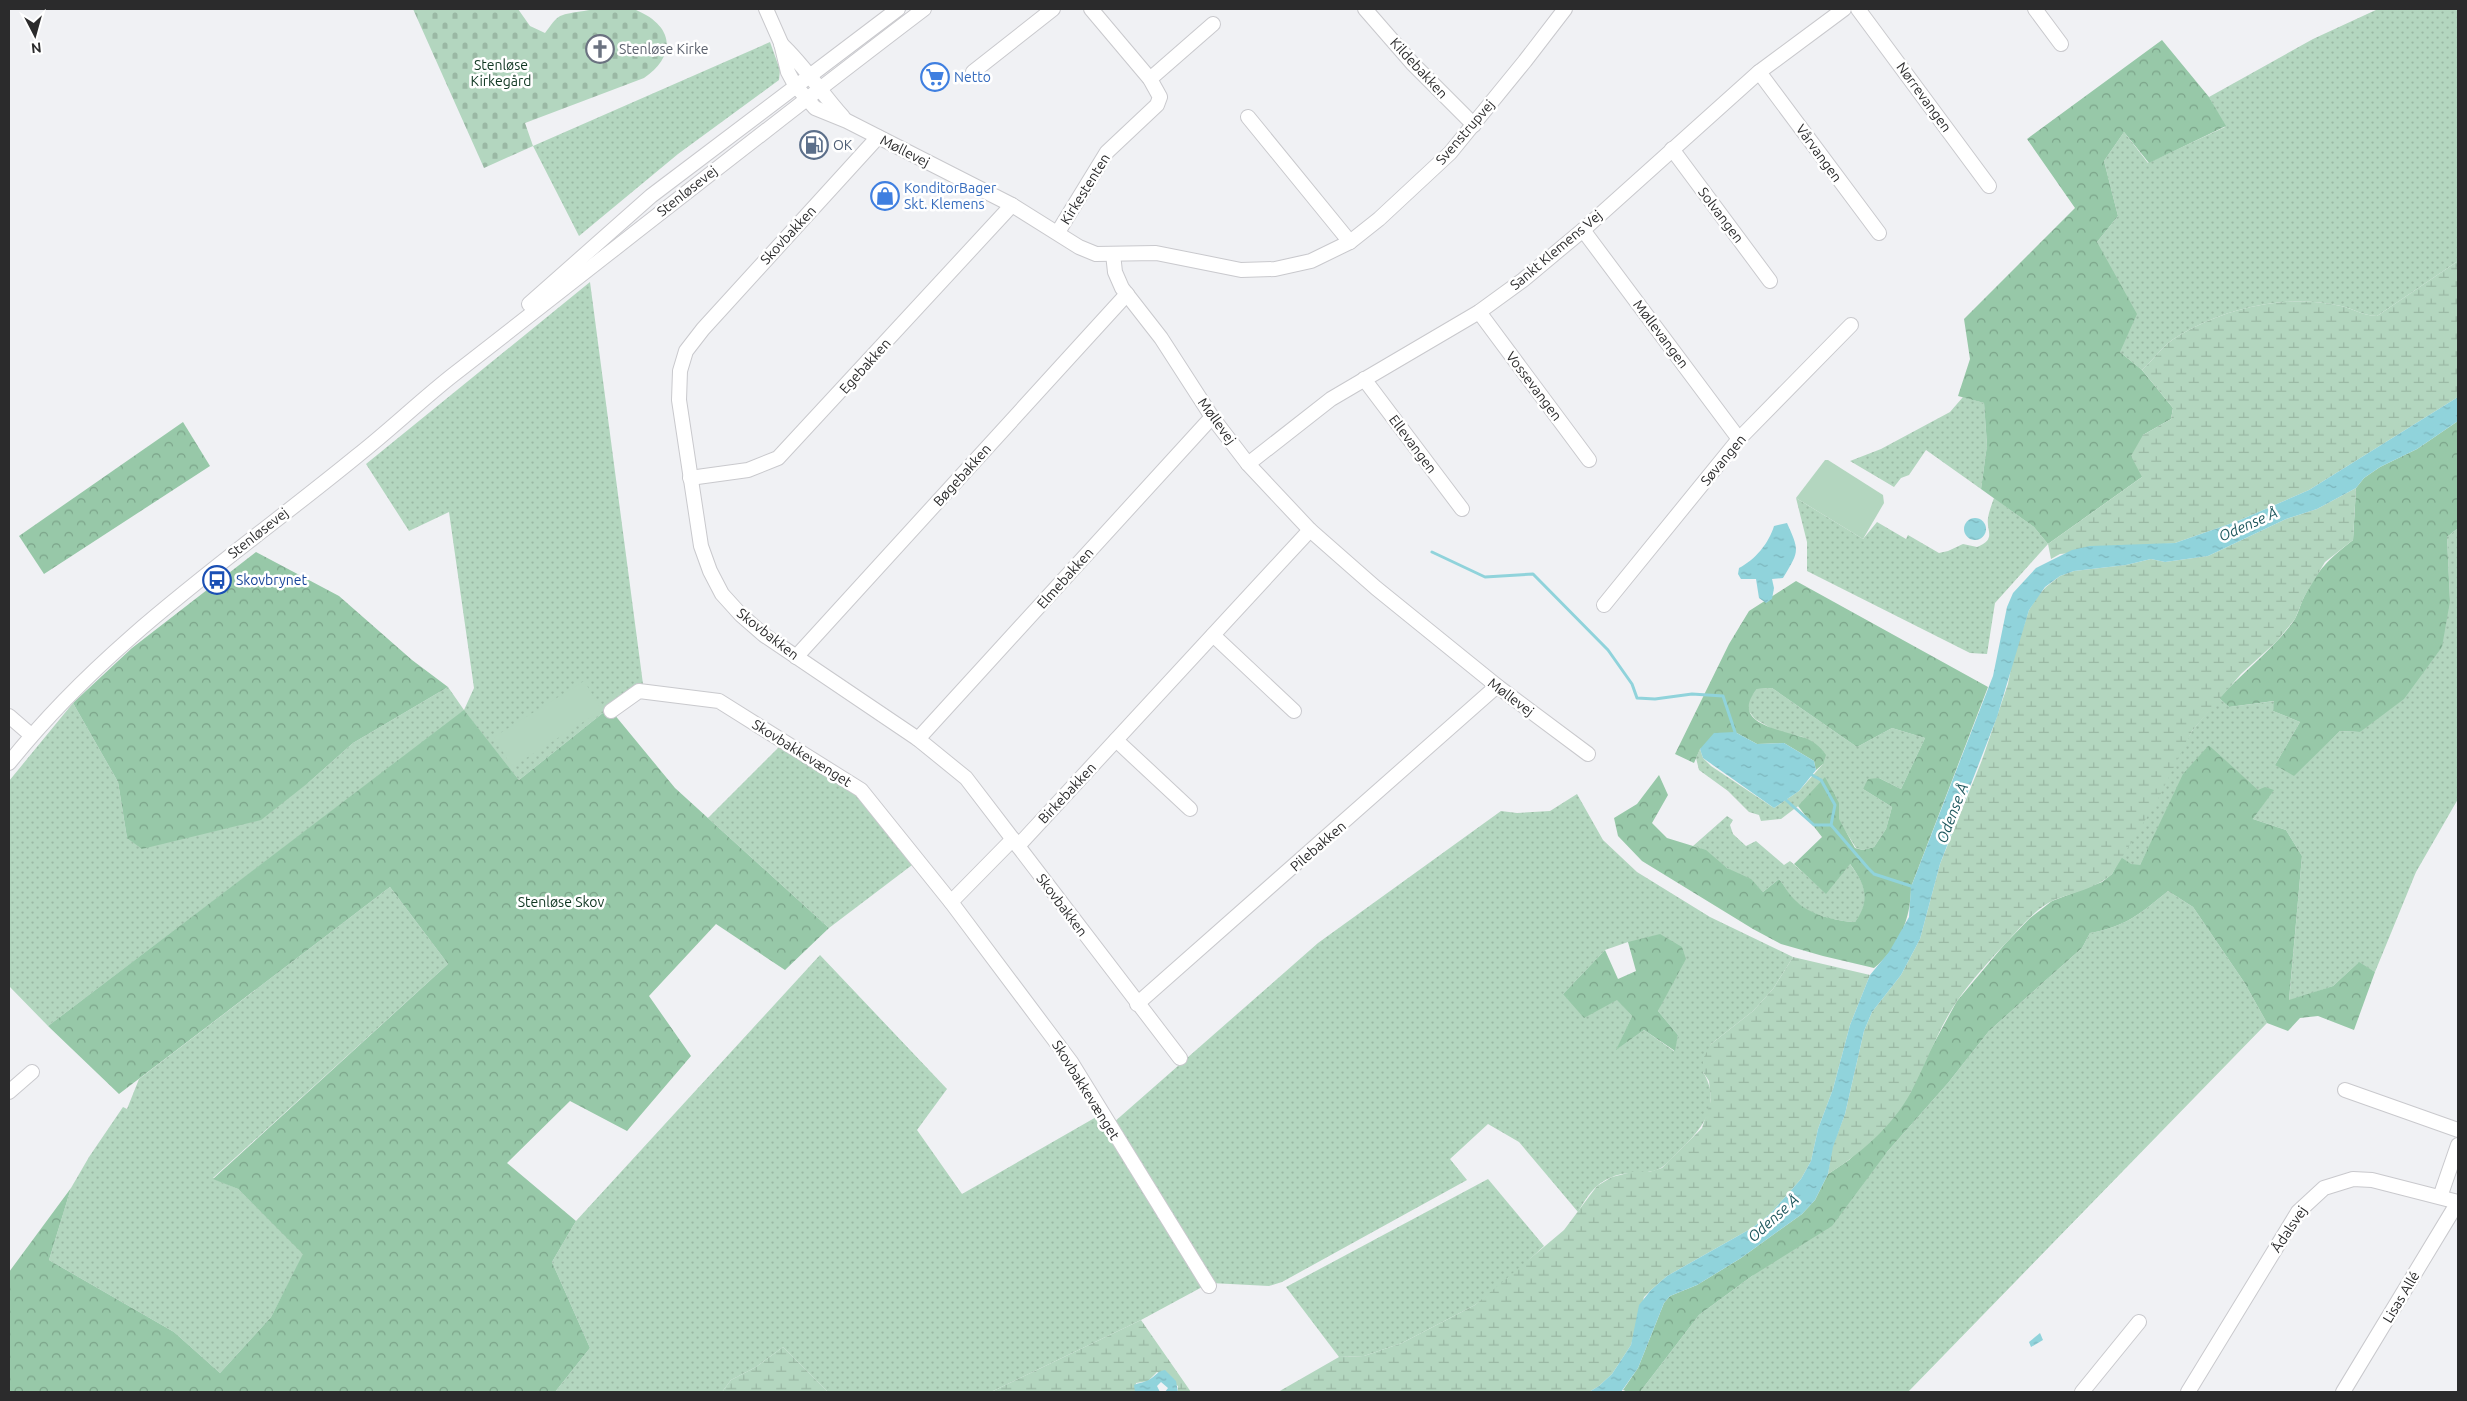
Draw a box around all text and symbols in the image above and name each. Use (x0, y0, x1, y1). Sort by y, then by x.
north arrow (10, 10, 60, 60)
church icon: Stenløse Kirke (585, 34, 615, 64)
street label: Kildebakken (1387, 34, 1451, 102)
text: N (30, 39, 42, 56)
place label: Stenløse Kirke (619, 41, 708, 57)
park label: Stenløse Kirkegård (471, 57, 531, 89)
street label: Nørrevangen (1893, 59, 1955, 135)
supermarket icon: Netto (920, 62, 950, 92)
place label: Netto (954, 69, 991, 85)
street label: Svenstrupvej (1432, 96, 1498, 168)
street label: Vårvangen (1793, 121, 1845, 185)
fuel station icon: OK (799, 130, 829, 160)
street label: Møllevej (878, 132, 932, 170)
place label: OK (833, 137, 853, 153)
street label: Kirkestenten (1057, 151, 1113, 227)
street label: Stenløsevej (654, 162, 720, 220)
place label: KonditorBager Skt. Klemens (904, 180, 997, 212)
shop icon: KonditorBager Skt. Klemens (870, 181, 900, 211)
street label: Solvangen (1695, 184, 1747, 246)
street label: Skovbakken (757, 202, 819, 268)
street label: Sankt Klemens Vej (1507, 207, 1605, 293)
street label: Møllevangen (1630, 297, 1692, 371)
street label: Egebakken (836, 335, 894, 397)
street label: Vossevangen (1503, 348, 1565, 424)
street label: Møllevej (1195, 395, 1239, 447)
street label: Ellevangen (1386, 412, 1440, 476)
street label: Søvangen (1697, 431, 1749, 489)
street label: Bøgebakken (930, 441, 994, 509)
water label: Odense Å (2216, 503, 2280, 545)
street label: Stenløsevej (225, 504, 291, 562)
street label: Elmebakken (1034, 544, 1096, 612)
bus stop icon: Skovbrynet (202, 565, 232, 595)
place label: Skovbrynet (236, 572, 307, 588)
street label: Skovbakken (734, 605, 802, 663)
street label: Møllevej (1485, 675, 1537, 719)
street label: Skovbakkevænget (749, 716, 855, 790)
street label: Birkebakken (1035, 759, 1099, 827)
water label: Odense Å (1933, 781, 1971, 845)
street label: Pilebakken (1287, 818, 1349, 874)
street label: Skovbakken (1033, 871, 1091, 939)
park label: Stenløse Skov (518, 894, 604, 910)
street label: Skovbakkevænget (1049, 1037, 1123, 1143)
water label: Odense Å (1744, 1191, 1802, 1245)
street label: Ådalsvej (2268, 1203, 2310, 1255)
street label: Lisas Allé (2379, 1268, 2423, 1326)

